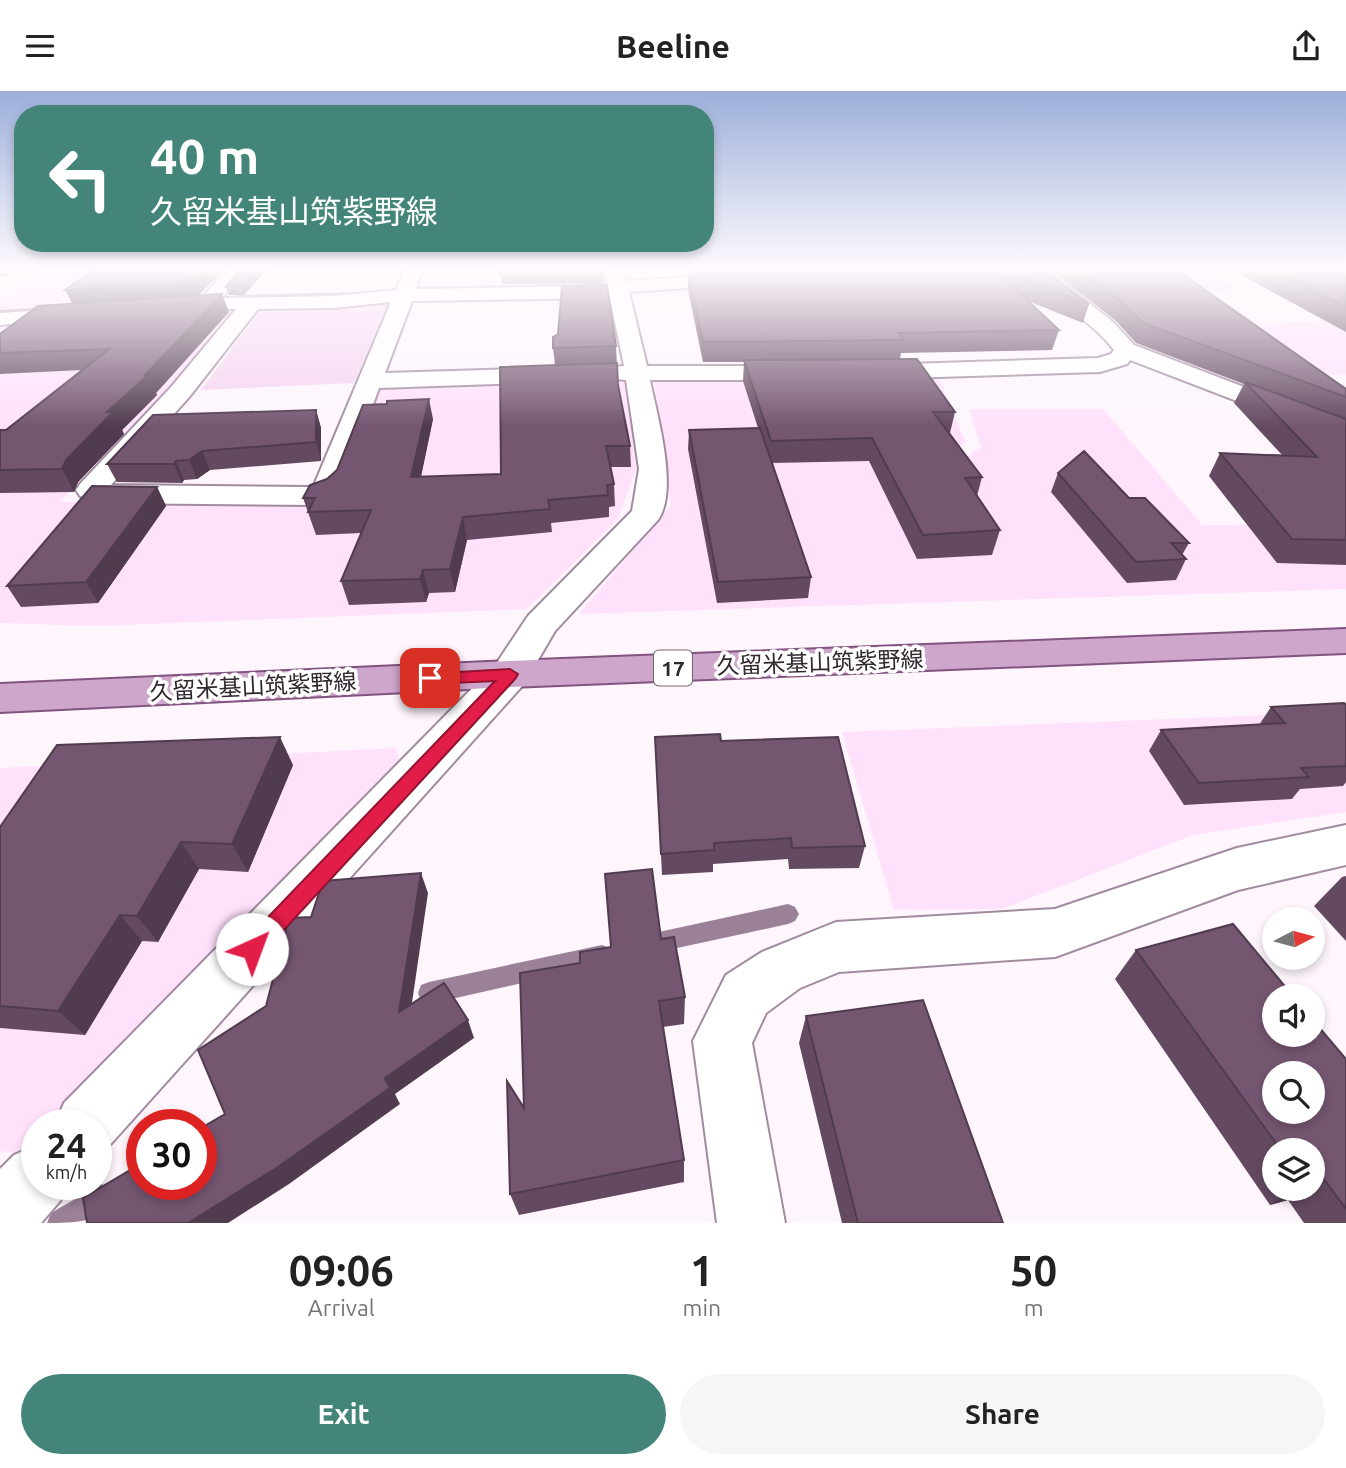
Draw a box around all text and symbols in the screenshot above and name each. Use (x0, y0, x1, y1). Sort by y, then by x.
icon: menu (21, 27, 59, 65)
icon: share (1287, 27, 1325, 65)
text: Beeline (616, 28, 730, 64)
text: 40 m (150, 128, 259, 183)
icon: left (35, 133, 126, 224)
text: 久留米基山筑紫野線 (150, 193, 438, 229)
street label: 久留米基山筑紫野線 (716, 646, 924, 678)
pin (400, 648, 460, 708)
road number: 17 (654, 651, 692, 685)
icon: arrive (411, 659, 449, 697)
street label: 久留米基山筑紫野線 (149, 668, 357, 704)
north arrow (1262, 907, 1325, 969)
map controls (1262, 907, 1325, 1201)
position arrow (215, 912, 289, 986)
button: sound (1262, 984, 1325, 1047)
button: search (1262, 1061, 1325, 1124)
speed limit sign: 30 (126, 1109, 217, 1200)
text: 24 (47, 1125, 86, 1165)
button: layers (1262, 1138, 1325, 1201)
text: km/h (46, 1162, 87, 1182)
text: 09:06 (289, 1247, 394, 1294)
text: 1 (690, 1247, 714, 1294)
text: 50 (1010, 1247, 1057, 1294)
text: Arrival (308, 1295, 375, 1320)
text: min (683, 1295, 721, 1320)
text: m (1024, 1295, 1044, 1320)
button: Exit (21, 1374, 666, 1454)
button: Share (680, 1374, 1325, 1454)

